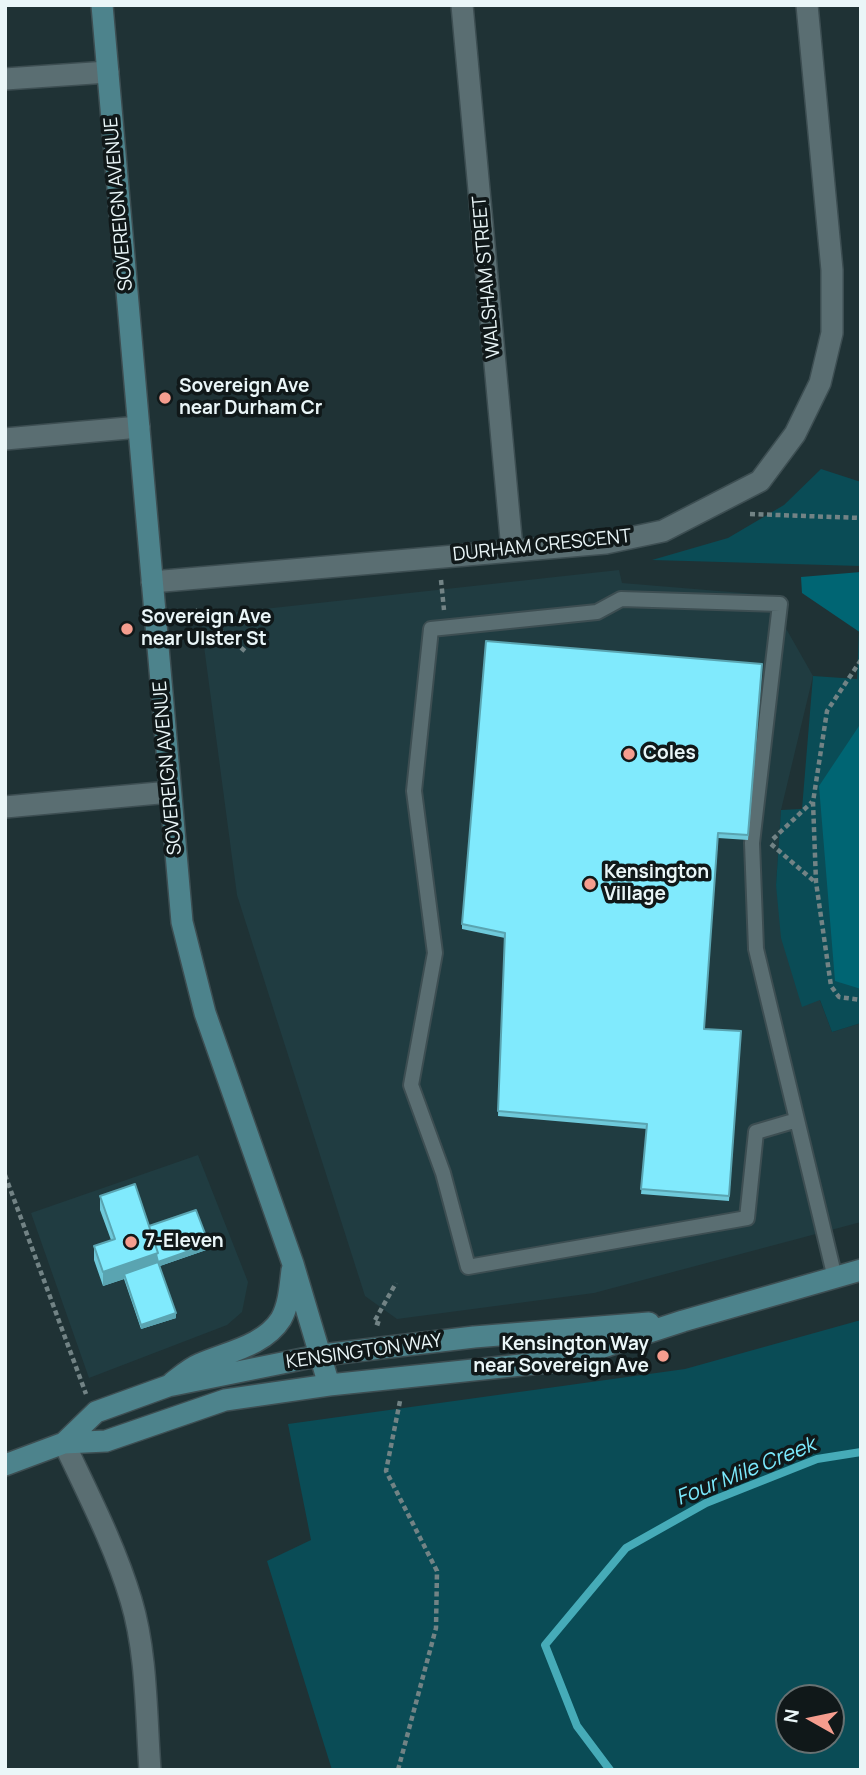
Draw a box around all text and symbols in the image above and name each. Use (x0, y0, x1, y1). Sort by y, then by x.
street label: SOVEREIGN AVENUE (100, 116, 138, 292)
street label: WALSHAM STREET (469, 195, 505, 359)
place label: Sovereign Ave near Durham Cr (179, 376, 322, 420)
marker: Sovereign Ave near Durham Cr (157, 390, 173, 406)
street label: DURHAM CRESCENT (452, 525, 632, 567)
place label: Sovereign Ave near Ulster St (141, 607, 272, 651)
marker: Sovereign Ave near Ulster St (119, 621, 135, 637)
street label: SOVEREIGN AVENUE (149, 680, 187, 856)
place label: Coles (643, 743, 696, 765)
marker: Coles (621, 746, 637, 762)
place label: Kensington Village (604, 862, 709, 906)
marker: Kensington Village (582, 876, 598, 892)
place label: 7-Eleven (145, 1231, 224, 1253)
marker: 7-Eleven (123, 1234, 139, 1250)
street label: KENSINGTON WAY (285, 1330, 443, 1374)
place label: Kensington Way near Sovereign Ave (473, 1334, 649, 1378)
marker: Kensington Way near Sovereign Ave (655, 1348, 671, 1364)
water label: Four Mile Creek (673, 1433, 819, 1511)
north arrow (775, 1684, 845, 1754)
text: N (777, 1707, 805, 1725)

